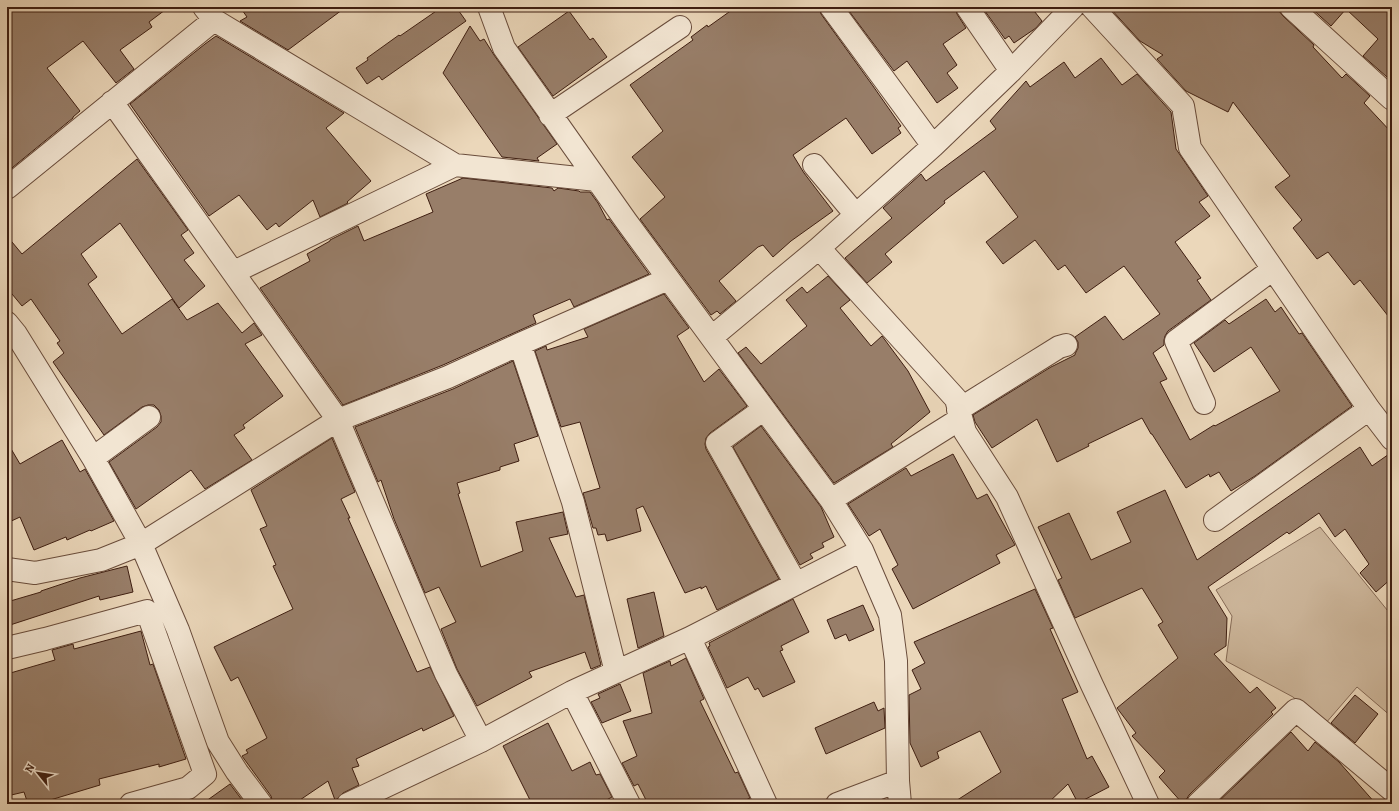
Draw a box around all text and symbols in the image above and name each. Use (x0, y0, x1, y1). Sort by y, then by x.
north arrow (18, 753, 58, 793)
text: N (21, 761, 38, 775)

